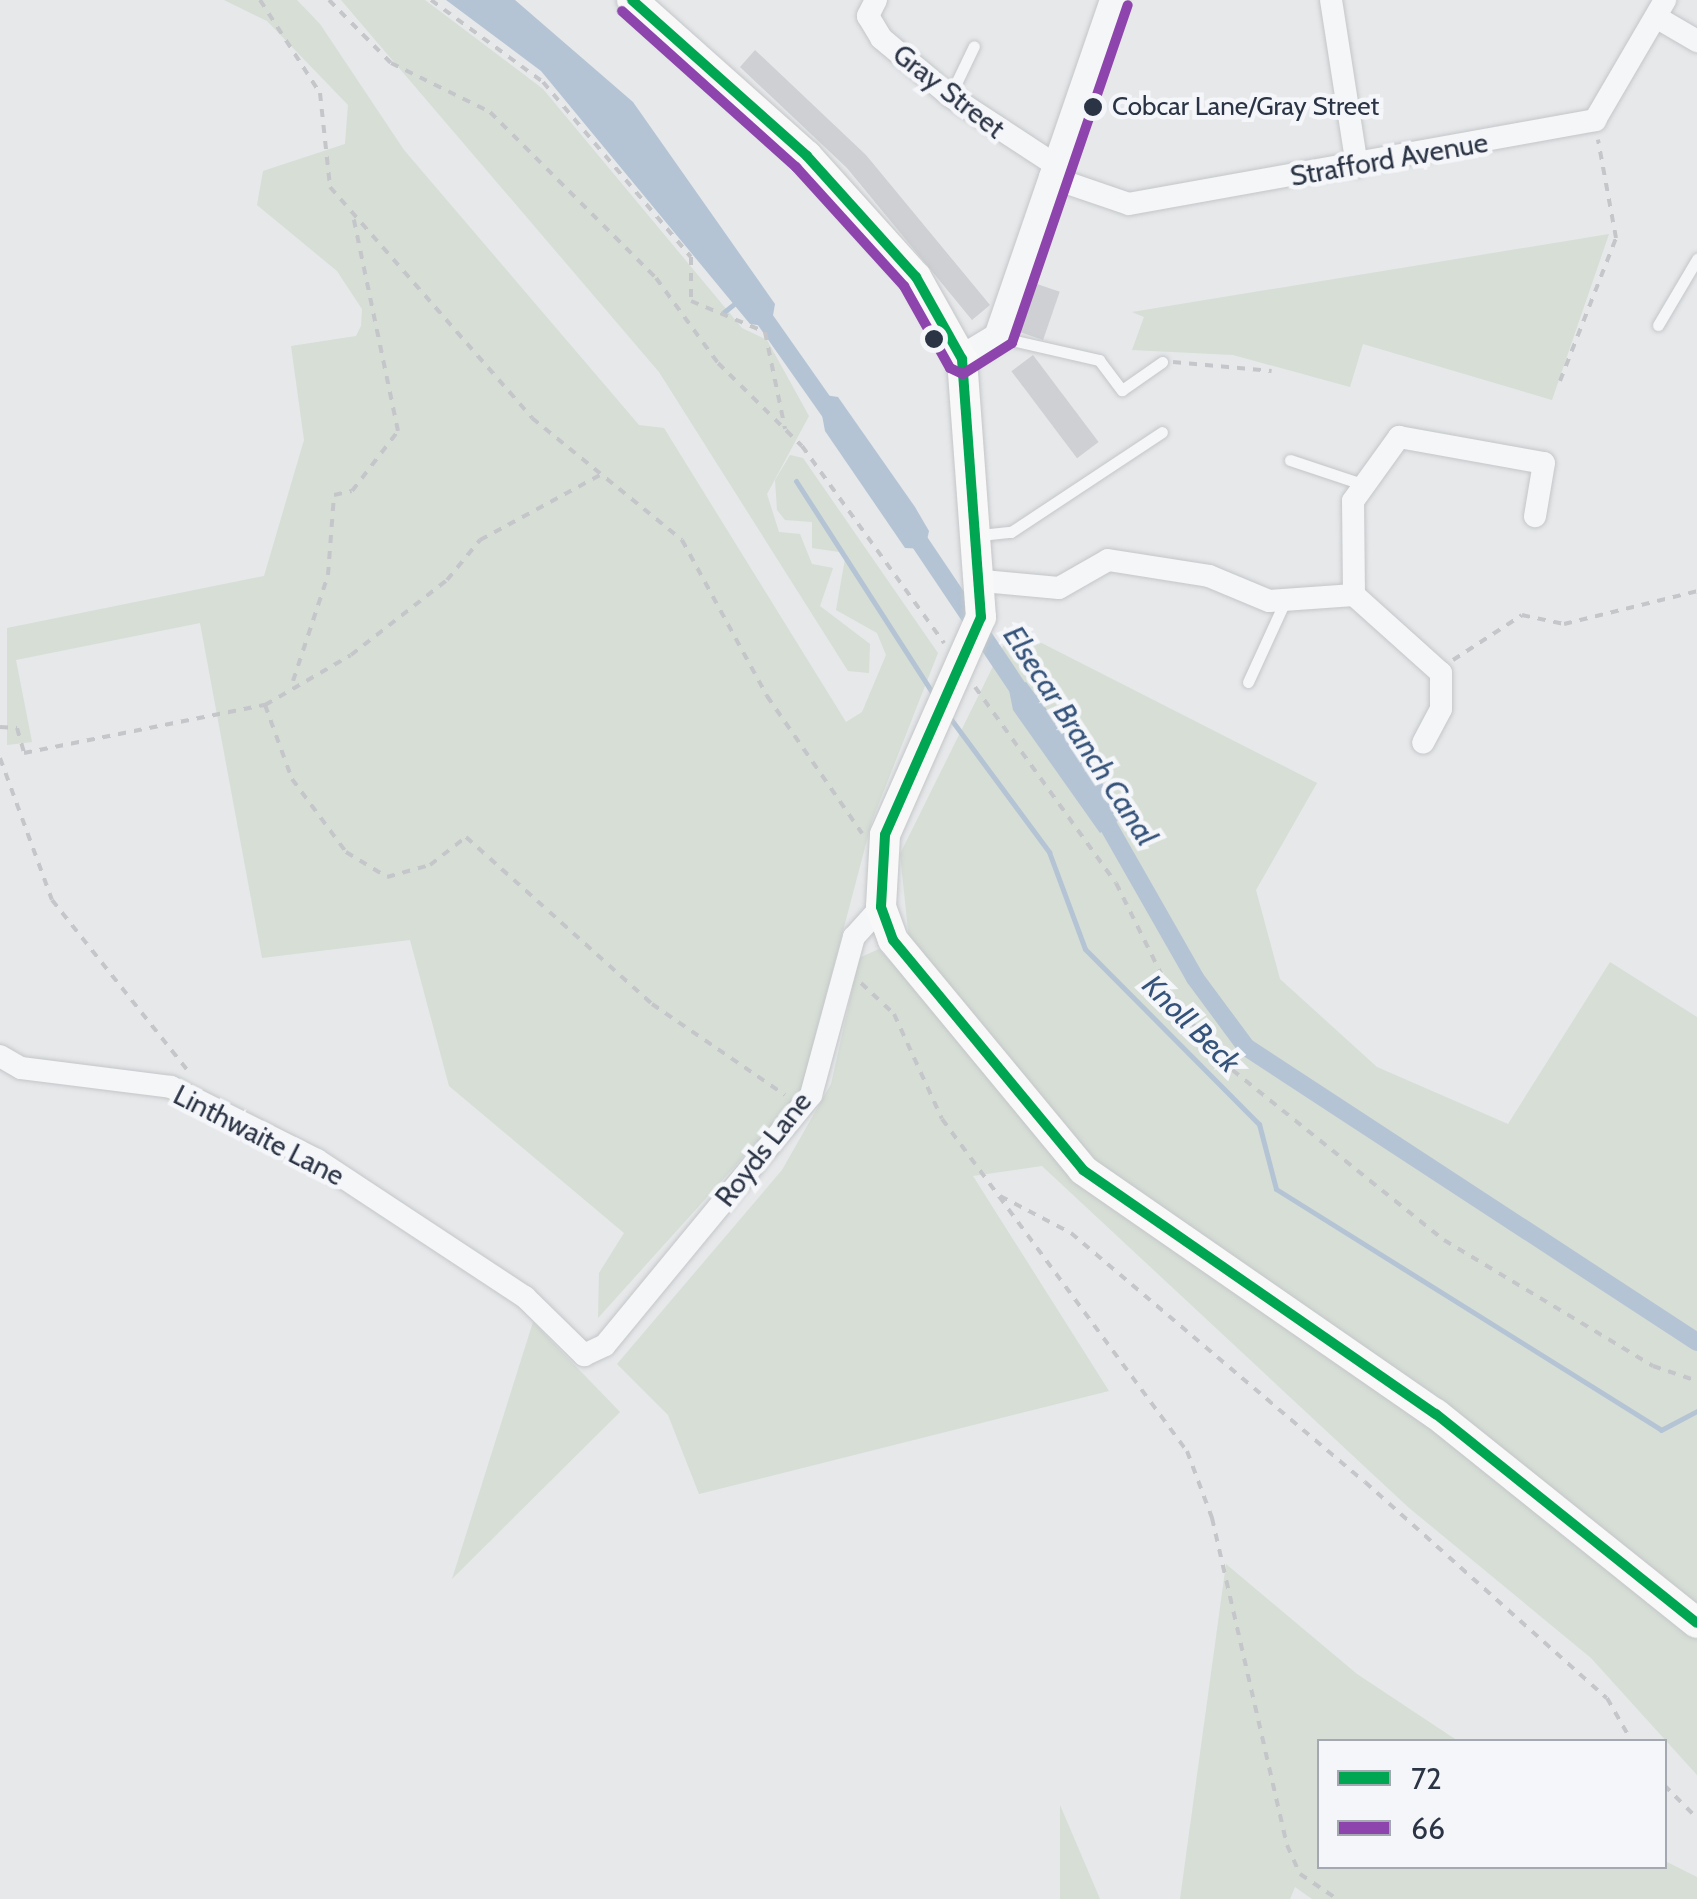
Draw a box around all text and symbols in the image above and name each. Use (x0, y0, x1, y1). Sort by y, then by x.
street label: Gray Street (886, 37, 1012, 145)
place label: Cobcar Lane/Gray Street (1112, 91, 1379, 123)
marker: Cobcar Lane/Gray Street (1083, 97, 1103, 117)
street label: Strafford Avenue (1288, 125, 1490, 193)
unlabelled marker (924, 329, 944, 349)
water label: Elsecar Branch Canal (995, 619, 1165, 853)
water label: Knoll Beck (1135, 968, 1247, 1080)
street label: Linthwaite Lane (168, 1078, 350, 1192)
street label: Royds Lane (708, 1085, 818, 1213)
legend (1317, 1739, 1667, 1869)
text: 72 (1411, 1760, 1442, 1797)
text: 66 (1411, 1810, 1445, 1847)

